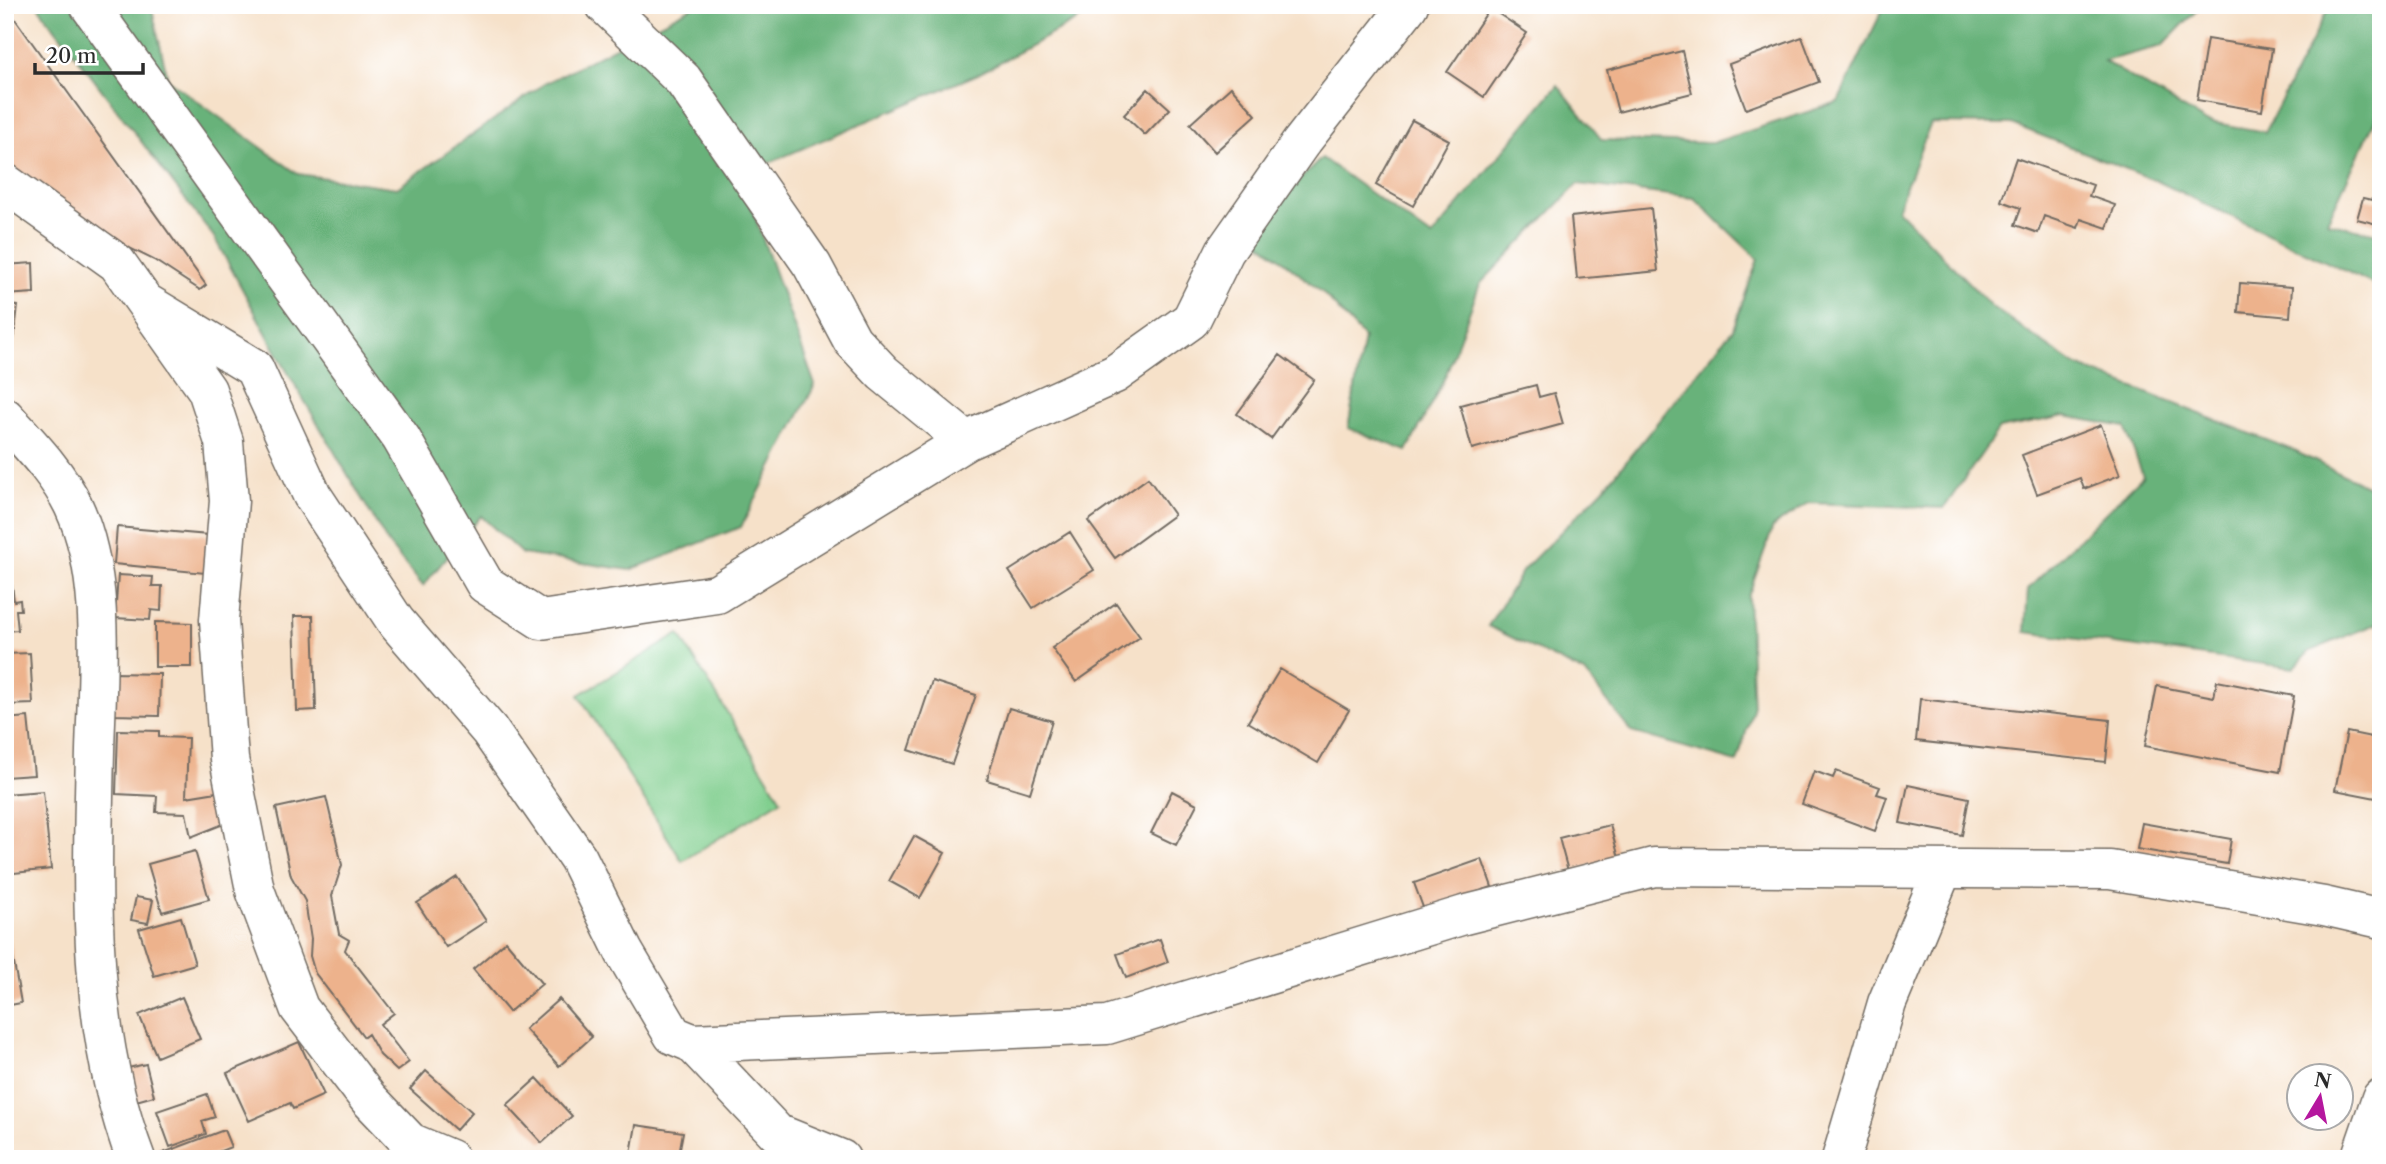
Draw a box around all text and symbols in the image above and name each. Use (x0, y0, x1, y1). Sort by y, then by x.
scale bar (35, 32, 144, 76)
text: 20 m (46, 43, 97, 68)
north arrow (2284, 1062, 2354, 1132)
text: N (2313, 1068, 2333, 1094)

